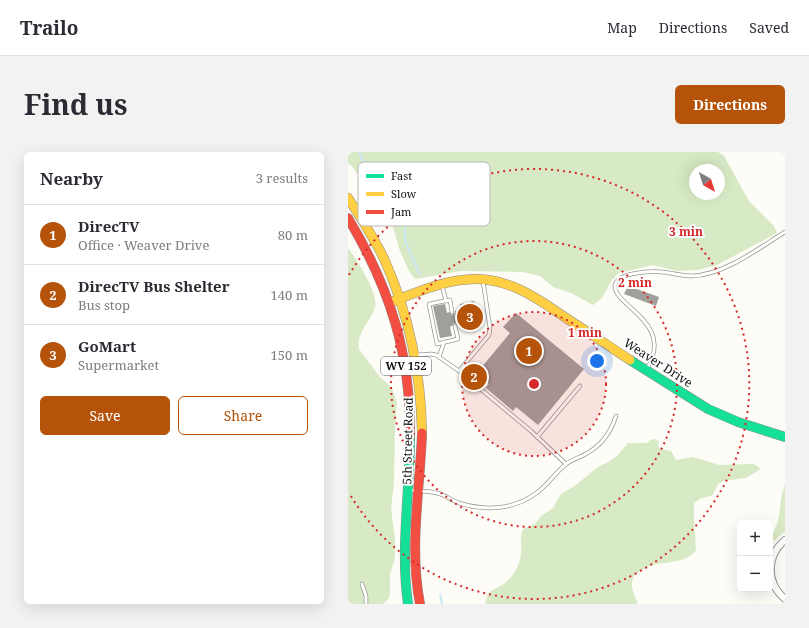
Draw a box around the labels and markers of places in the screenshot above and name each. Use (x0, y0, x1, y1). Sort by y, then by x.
pin: 3 (457, 302, 483, 332)
pin: 1 (516, 336, 542, 366)
pin: 2 (461, 362, 487, 392)
centre of rings (527, 377, 541, 391)

